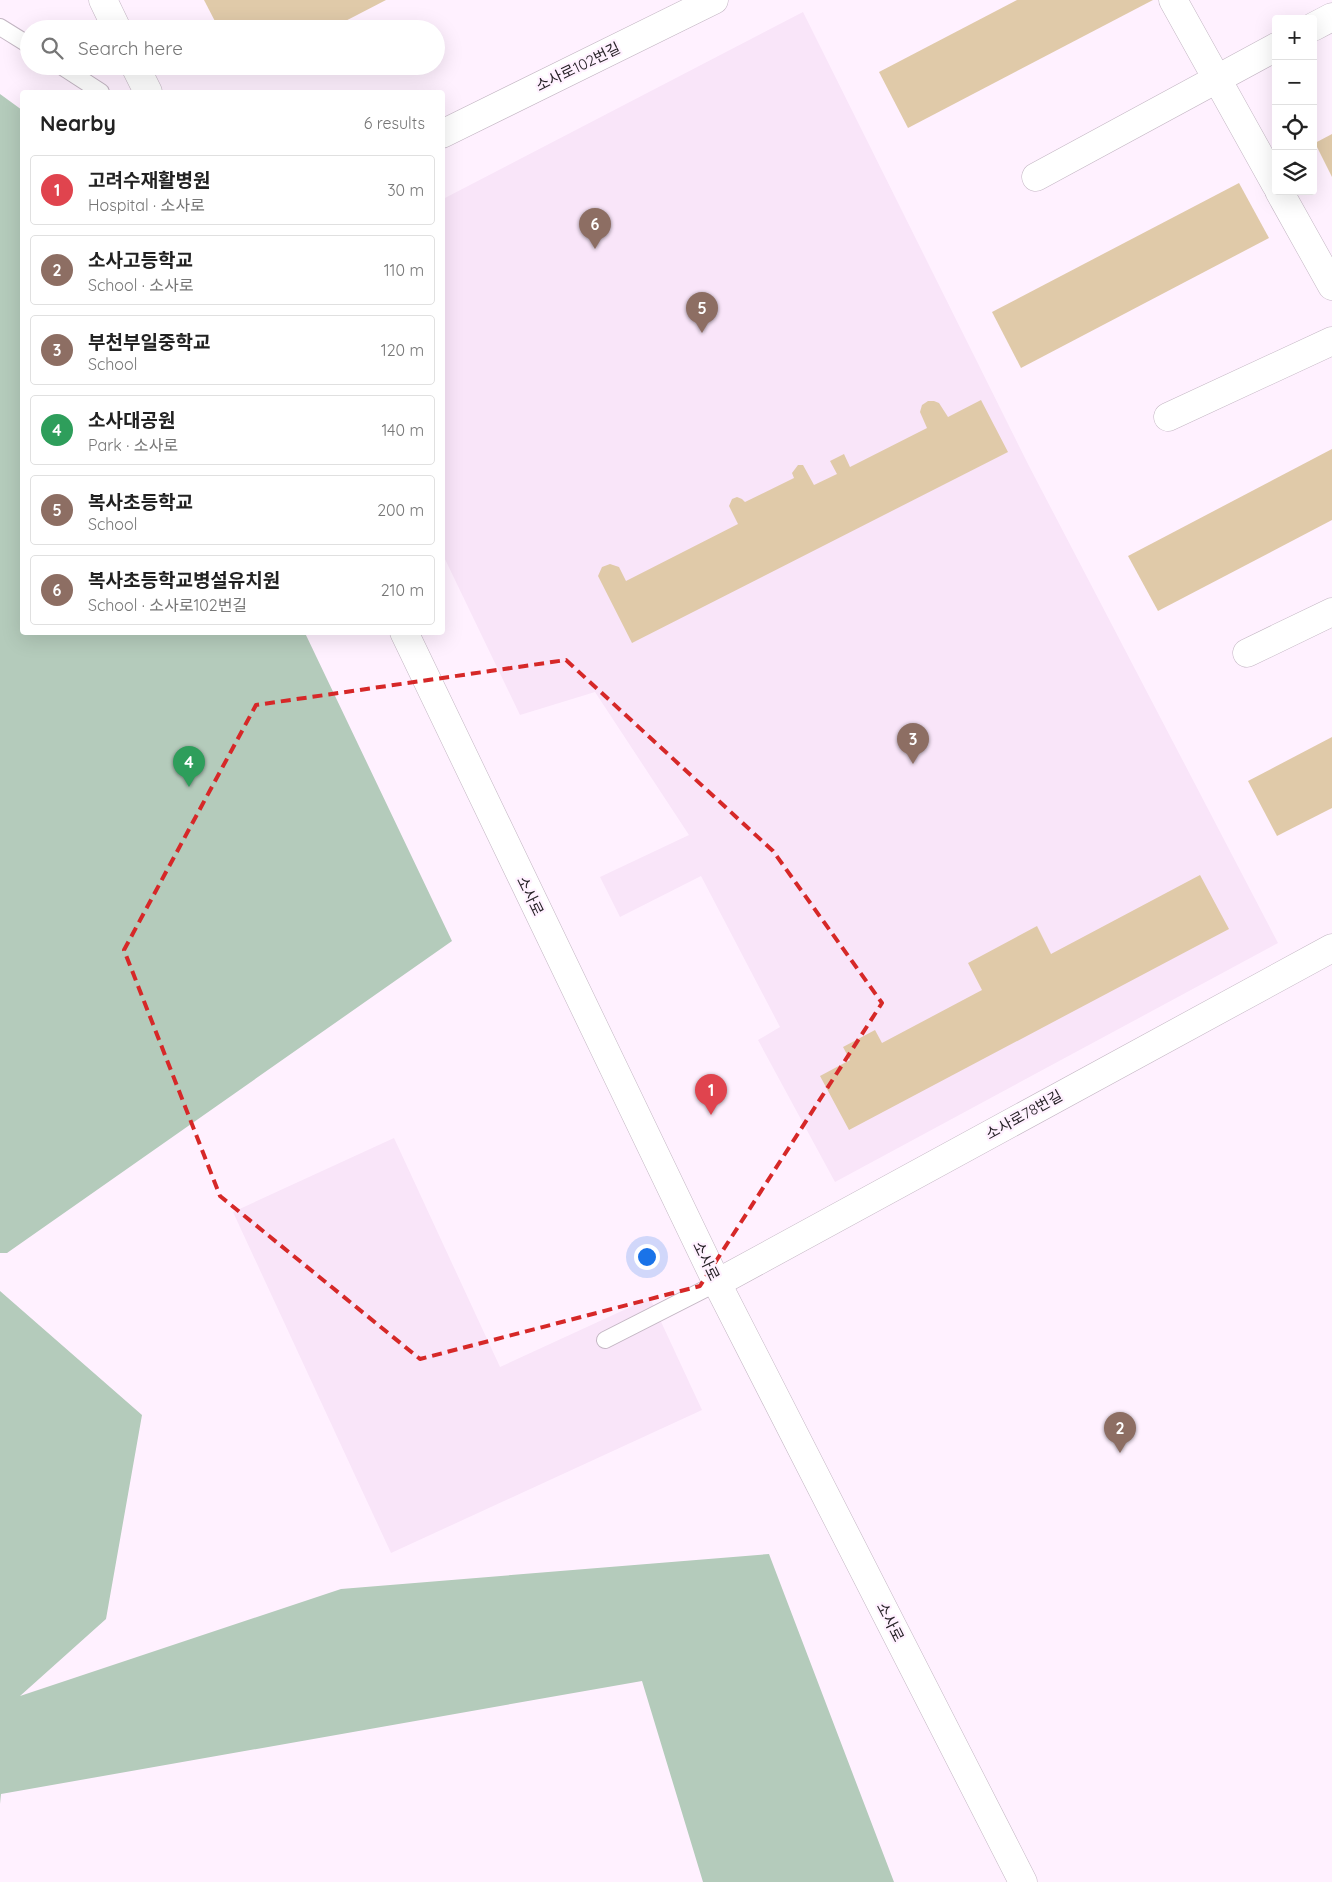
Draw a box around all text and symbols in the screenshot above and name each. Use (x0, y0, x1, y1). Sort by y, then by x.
map controls (1272, 15, 1317, 195)
button: + (1272, 15, 1317, 60)
search box (20, 20, 445, 75)
icon: search (38, 34, 66, 62)
text: Search here (78, 36, 183, 60)
street label: 소사로102번길 (532, 38, 623, 95)
button: − (1272, 60, 1317, 105)
button: locate (1272, 105, 1317, 150)
text: Nearby (40, 110, 116, 136)
text: 6 results (364, 113, 425, 133)
button: layers (1272, 150, 1317, 195)
text: 고려수재활병원 (88, 168, 210, 192)
text: 1 (54, 180, 60, 200)
text: 30 m (387, 180, 424, 200)
text: Hospital · 소사로 (88, 195, 205, 215)
pin: 6 (579, 208, 611, 249)
text: 소사고등학교 (88, 248, 193, 272)
text: 2 (52, 260, 62, 280)
text: 110 m (384, 260, 424, 280)
text: School · 소사로 (88, 275, 193, 295)
pin: 5 (686, 292, 718, 333)
text: 부천부일중학교 (88, 330, 210, 354)
text: 3 (53, 340, 61, 360)
text: 120 m (381, 340, 424, 360)
text: School (88, 354, 137, 374)
text: 소사대공원 (88, 408, 175, 432)
text: 4 (52, 420, 62, 440)
text: 140 m (381, 420, 424, 440)
text: Park · 소사로 (88, 435, 178, 455)
text: 복사초등학교 (88, 490, 193, 514)
text: 5 (52, 500, 62, 520)
text: 200 m (377, 500, 424, 520)
text: School (88, 514, 137, 534)
text: 복사초등학교병설유치원 (88, 568, 280, 592)
text: 6 (53, 580, 61, 600)
text: 210 m (381, 580, 424, 600)
text: School · 소사로102번길 (88, 595, 247, 615)
pin: 3 (897, 723, 929, 764)
pin: 4 (173, 746, 205, 787)
street label: 소사로 (513, 873, 548, 919)
pin: 1 (695, 1074, 727, 1115)
street label: 소사로78번길 (982, 1086, 1065, 1143)
street label: 소사로 (689, 1238, 724, 1284)
your location (634, 1244, 660, 1270)
pin: 2 (1104, 1412, 1136, 1453)
street label: 소사로 (873, 1599, 908, 1645)

